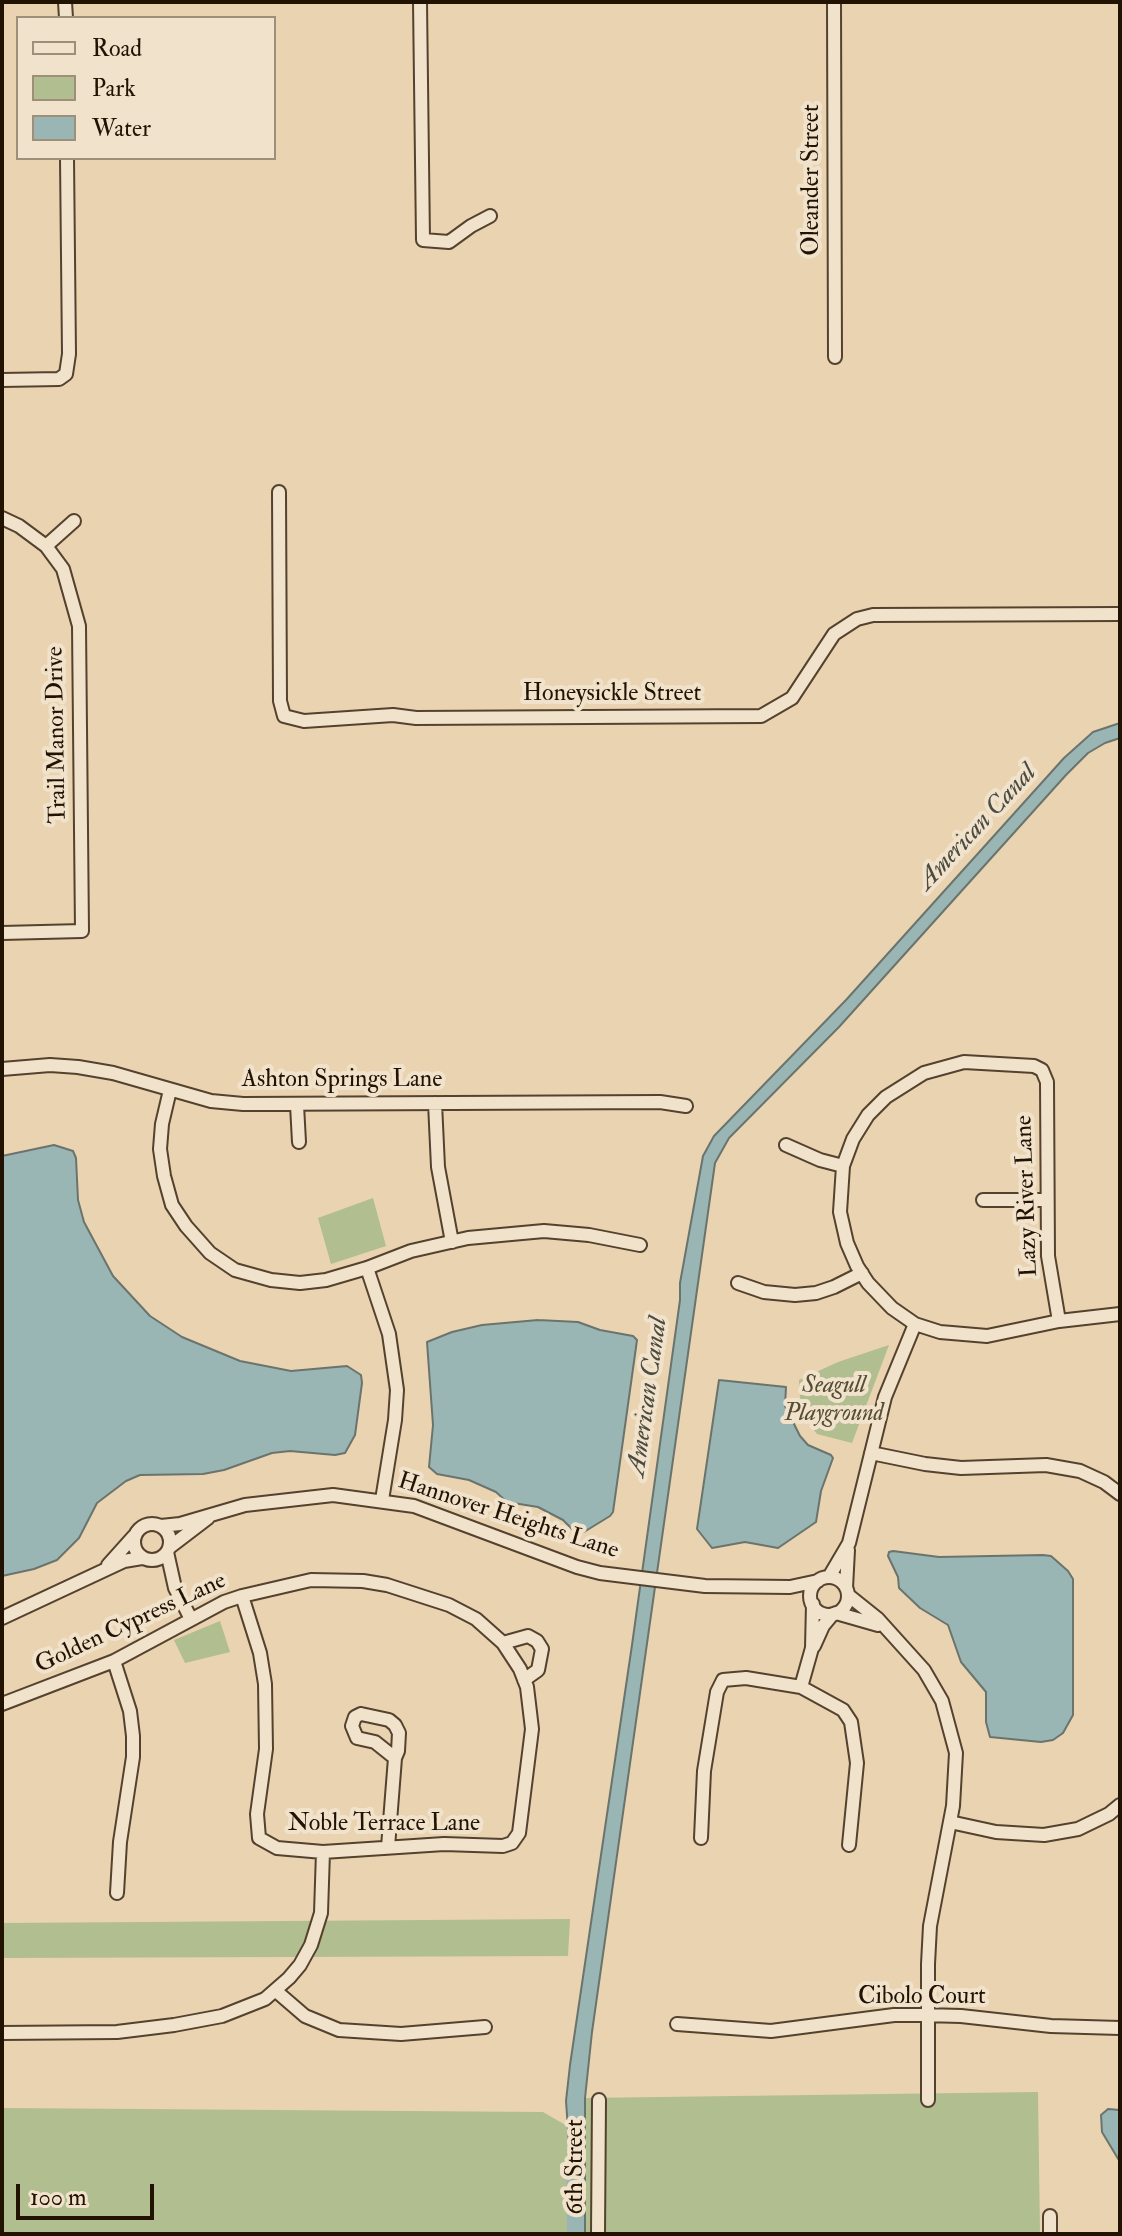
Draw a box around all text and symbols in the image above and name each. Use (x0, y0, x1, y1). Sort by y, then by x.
legend (16, 16, 276, 160)
text: Road (92, 33, 142, 64)
text: Park (92, 73, 136, 104)
street label: Oleander Street (799, 104, 827, 256)
text: Water (92, 113, 151, 144)
street label: Trail Manor Drive (42, 646, 74, 824)
street label: Honeysickle Street (523, 681, 701, 709)
water label: American Canal (912, 759, 1044, 897)
street label: Ashton Springs Lane (242, 1067, 442, 1095)
street label: Lazy River Lane (1011, 1115, 1045, 1277)
water label: American Canal (622, 1315, 676, 1479)
park label: Seagull Playground (784, 1373, 884, 1429)
street label: Hannover Heights Lane (394, 1468, 622, 1566)
street label: Golden Cypress Lane (31, 1567, 231, 1681)
street label: Noble Terrace Lane (288, 1811, 480, 1839)
street label: Cibolo Court (858, 1984, 986, 2012)
street label: 6th Street (563, 2119, 591, 2215)
scale bar (20, 2168, 158, 2218)
text: 100 m (30, 2182, 87, 2213)

